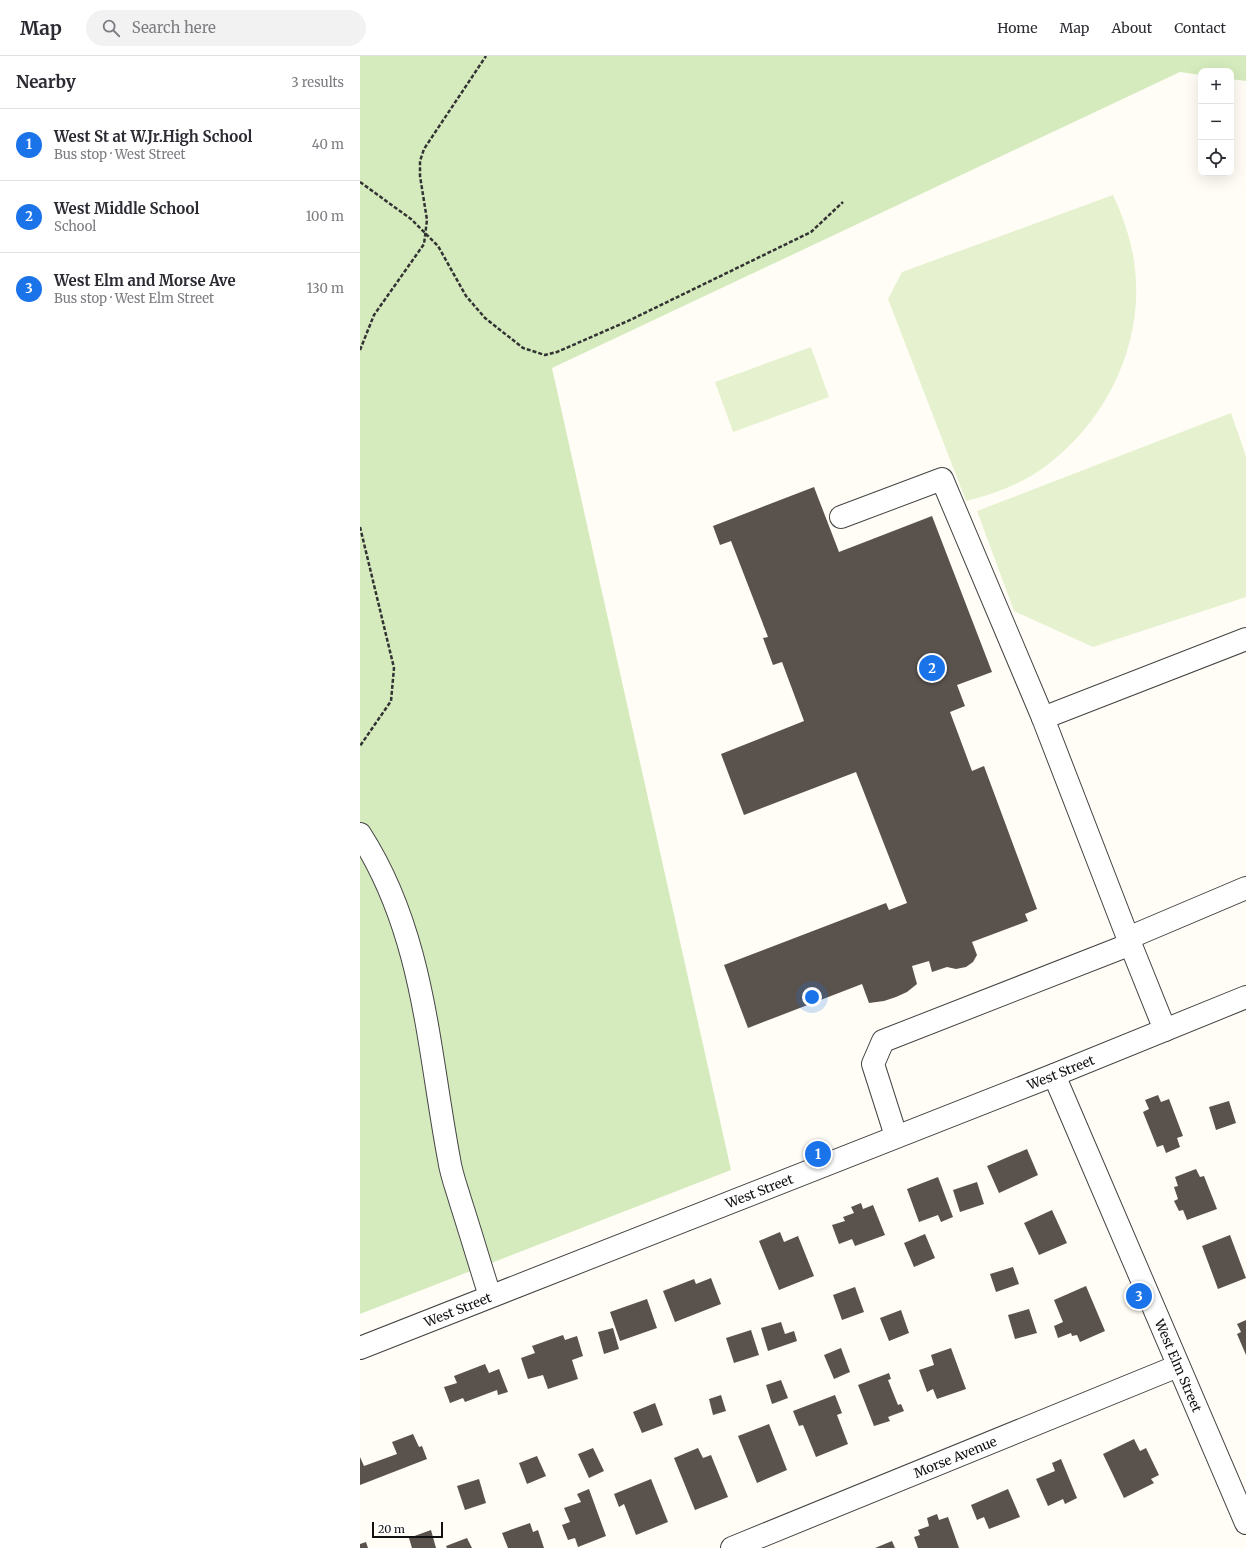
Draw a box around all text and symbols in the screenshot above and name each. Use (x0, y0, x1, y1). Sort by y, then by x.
search box (86, 10, 366, 46)
text: Map (20, 16, 62, 40)
icon: search (100, 17, 122, 39)
text: Search here (132, 18, 216, 37)
text: Home (997, 19, 1038, 37)
text: Map (1060, 19, 1089, 37)
text: About (1111, 19, 1152, 37)
text: Contact (1174, 19, 1226, 37)
map controls (1198, 68, 1234, 176)
button: + (1198, 68, 1234, 104)
text: Nearby (16, 71, 76, 93)
text: 3 results (291, 74, 344, 91)
button: − (1198, 104, 1234, 140)
text: West St at W.Jr.High School (54, 127, 252, 146)
text: 1 (26, 136, 32, 153)
text: 40 m (312, 136, 344, 153)
button: locate (1198, 140, 1234, 176)
text: Bus stop · West Street (54, 146, 186, 163)
text: West Middle School (54, 199, 199, 218)
text: 2 (25, 208, 33, 225)
text: 100 m (306, 208, 344, 225)
text: School (54, 218, 96, 235)
text: West Elm and Morse Ave (54, 271, 236, 290)
text: 3 (25, 280, 33, 297)
text: 130 m (307, 280, 344, 297)
text: Bus stop · West Elm Street (54, 290, 214, 307)
pin: 2 (919, 653, 945, 683)
your location (802, 987, 822, 1007)
street label: West Street (1024, 1051, 1097, 1094)
pin: 1 (805, 1139, 831, 1169)
street label: West Street (722, 1171, 796, 1213)
pin: 3 (1126, 1281, 1152, 1311)
street label: West Street (421, 1289, 494, 1331)
street label: West Elm Street (1150, 1316, 1205, 1415)
street label: Morse Avenue (911, 1433, 999, 1482)
scale bar (372, 1520, 443, 1539)
text: 20 m (378, 1522, 405, 1536)

